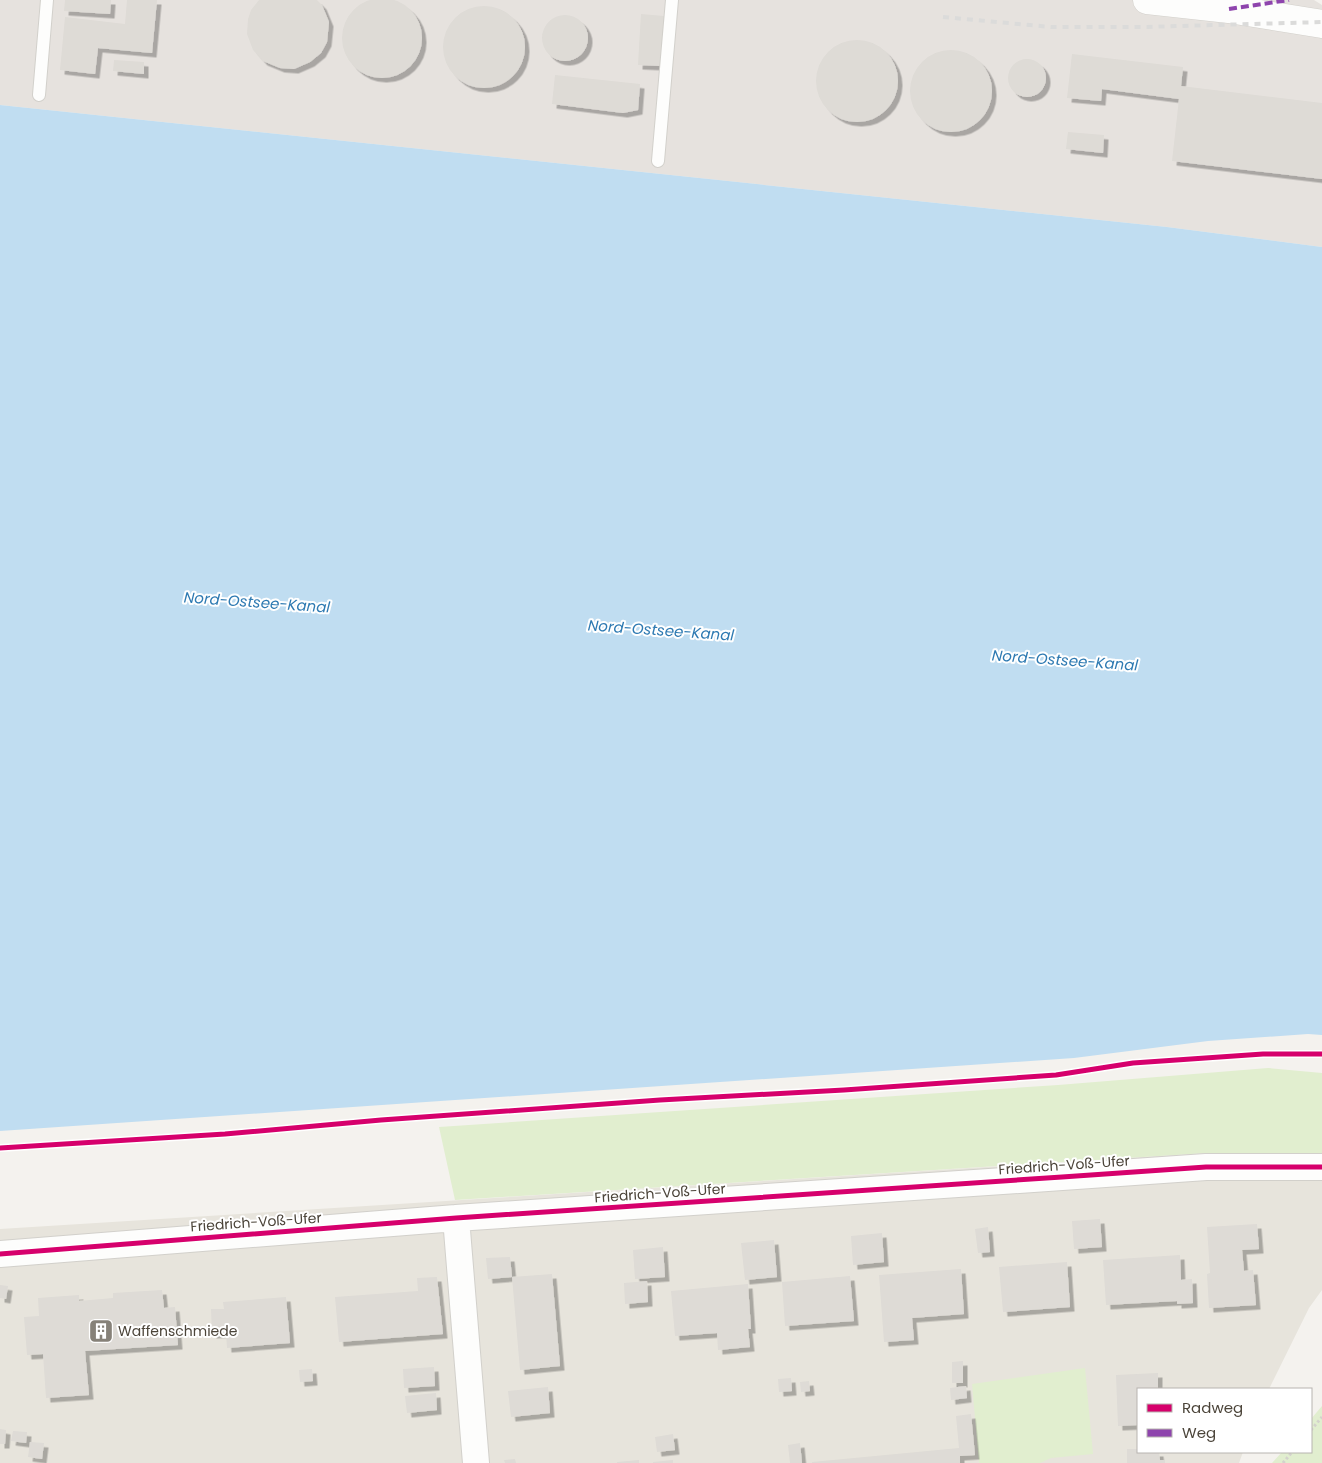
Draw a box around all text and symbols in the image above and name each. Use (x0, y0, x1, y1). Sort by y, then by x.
water label: Nord-Ostsee-Kanal (183, 586, 331, 618)
water label: Nord-Ostsee-Kanal (587, 614, 735, 646)
water label: Nord-Ostsee-Kanal (991, 644, 1139, 676)
street label: Friedrich-Voß-Ufer (998, 1150, 1130, 1180)
street label: Friedrich-Voß-Ufer (594, 1178, 726, 1208)
street label: Friedrich-Voß-Ufer (190, 1207, 322, 1237)
building icon: Waffenschmiede (88, 1318, 114, 1344)
place label: Waffenschmiede (118, 1321, 238, 1341)
legend (1137, 1388, 1312, 1453)
text: Radweg (1182, 1397, 1243, 1418)
text: Weg (1182, 1422, 1216, 1443)

